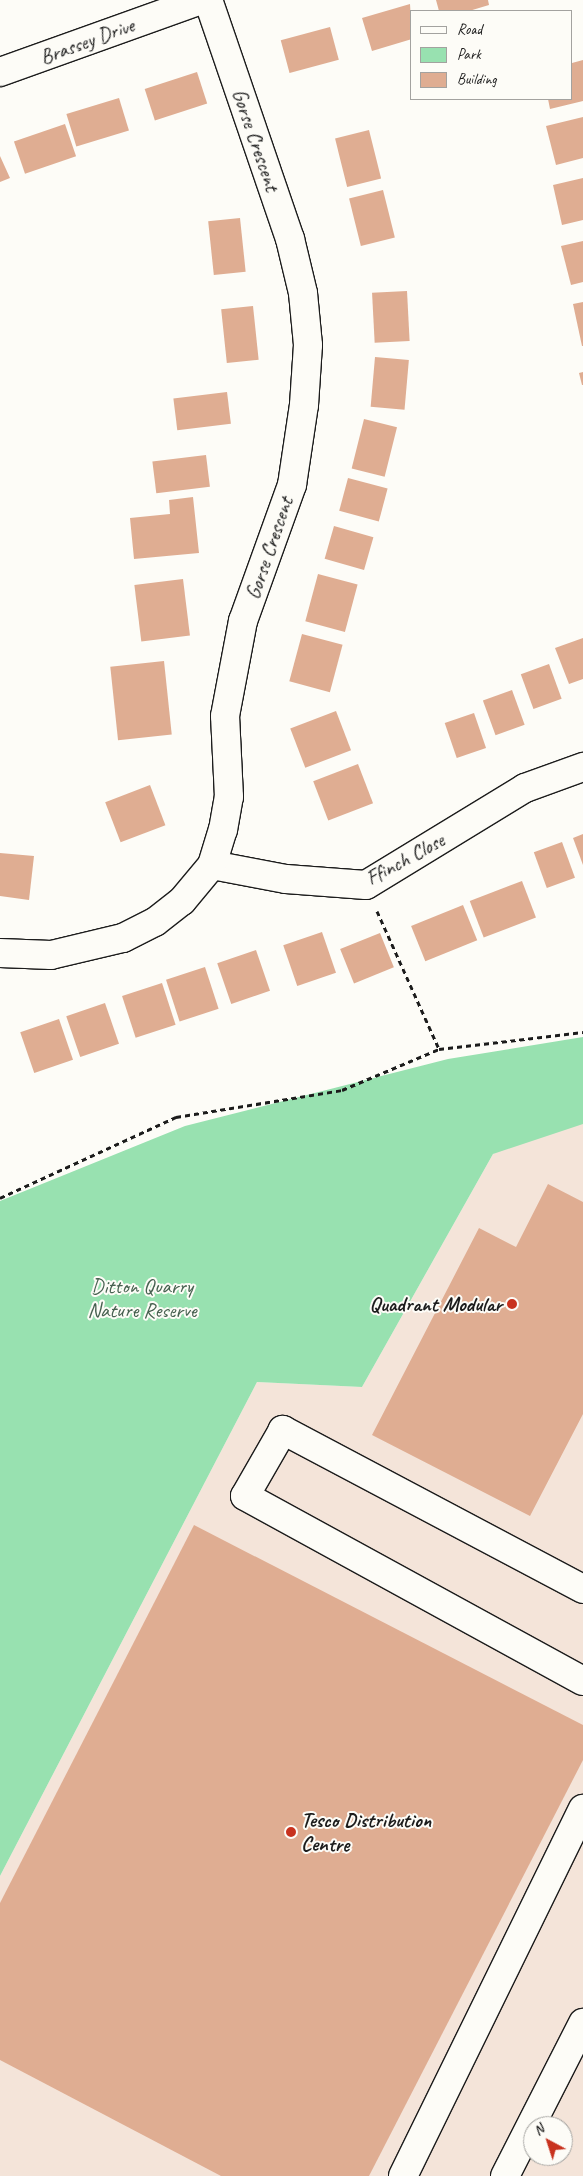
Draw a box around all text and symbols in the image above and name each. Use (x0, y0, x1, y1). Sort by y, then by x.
legend (410, 10, 573, 100)
street label: Brassey Drive (36, 12, 138, 70)
text: Road (457, 20, 482, 39)
text: Park (457, 45, 481, 64)
text: Building (457, 70, 496, 89)
street label: Gorse Crescent (227, 85, 285, 195)
street label: Gorse Crescent (240, 493, 298, 603)
street label: Ffinch Close (361, 827, 449, 891)
park label: Ditton Quarry Nature Reserve (87, 1273, 197, 1323)
place label: Quadrant Modular (370, 1291, 502, 1317)
marker: Quadrant Modular (506, 1298, 518, 1310)
place label: Tesco Distribution Centre (301, 1807, 431, 1857)
marker: Tesco Distribution Centre (285, 1826, 297, 1838)
north arrow (523, 2116, 573, 2166)
text: N (530, 2121, 547, 2139)

